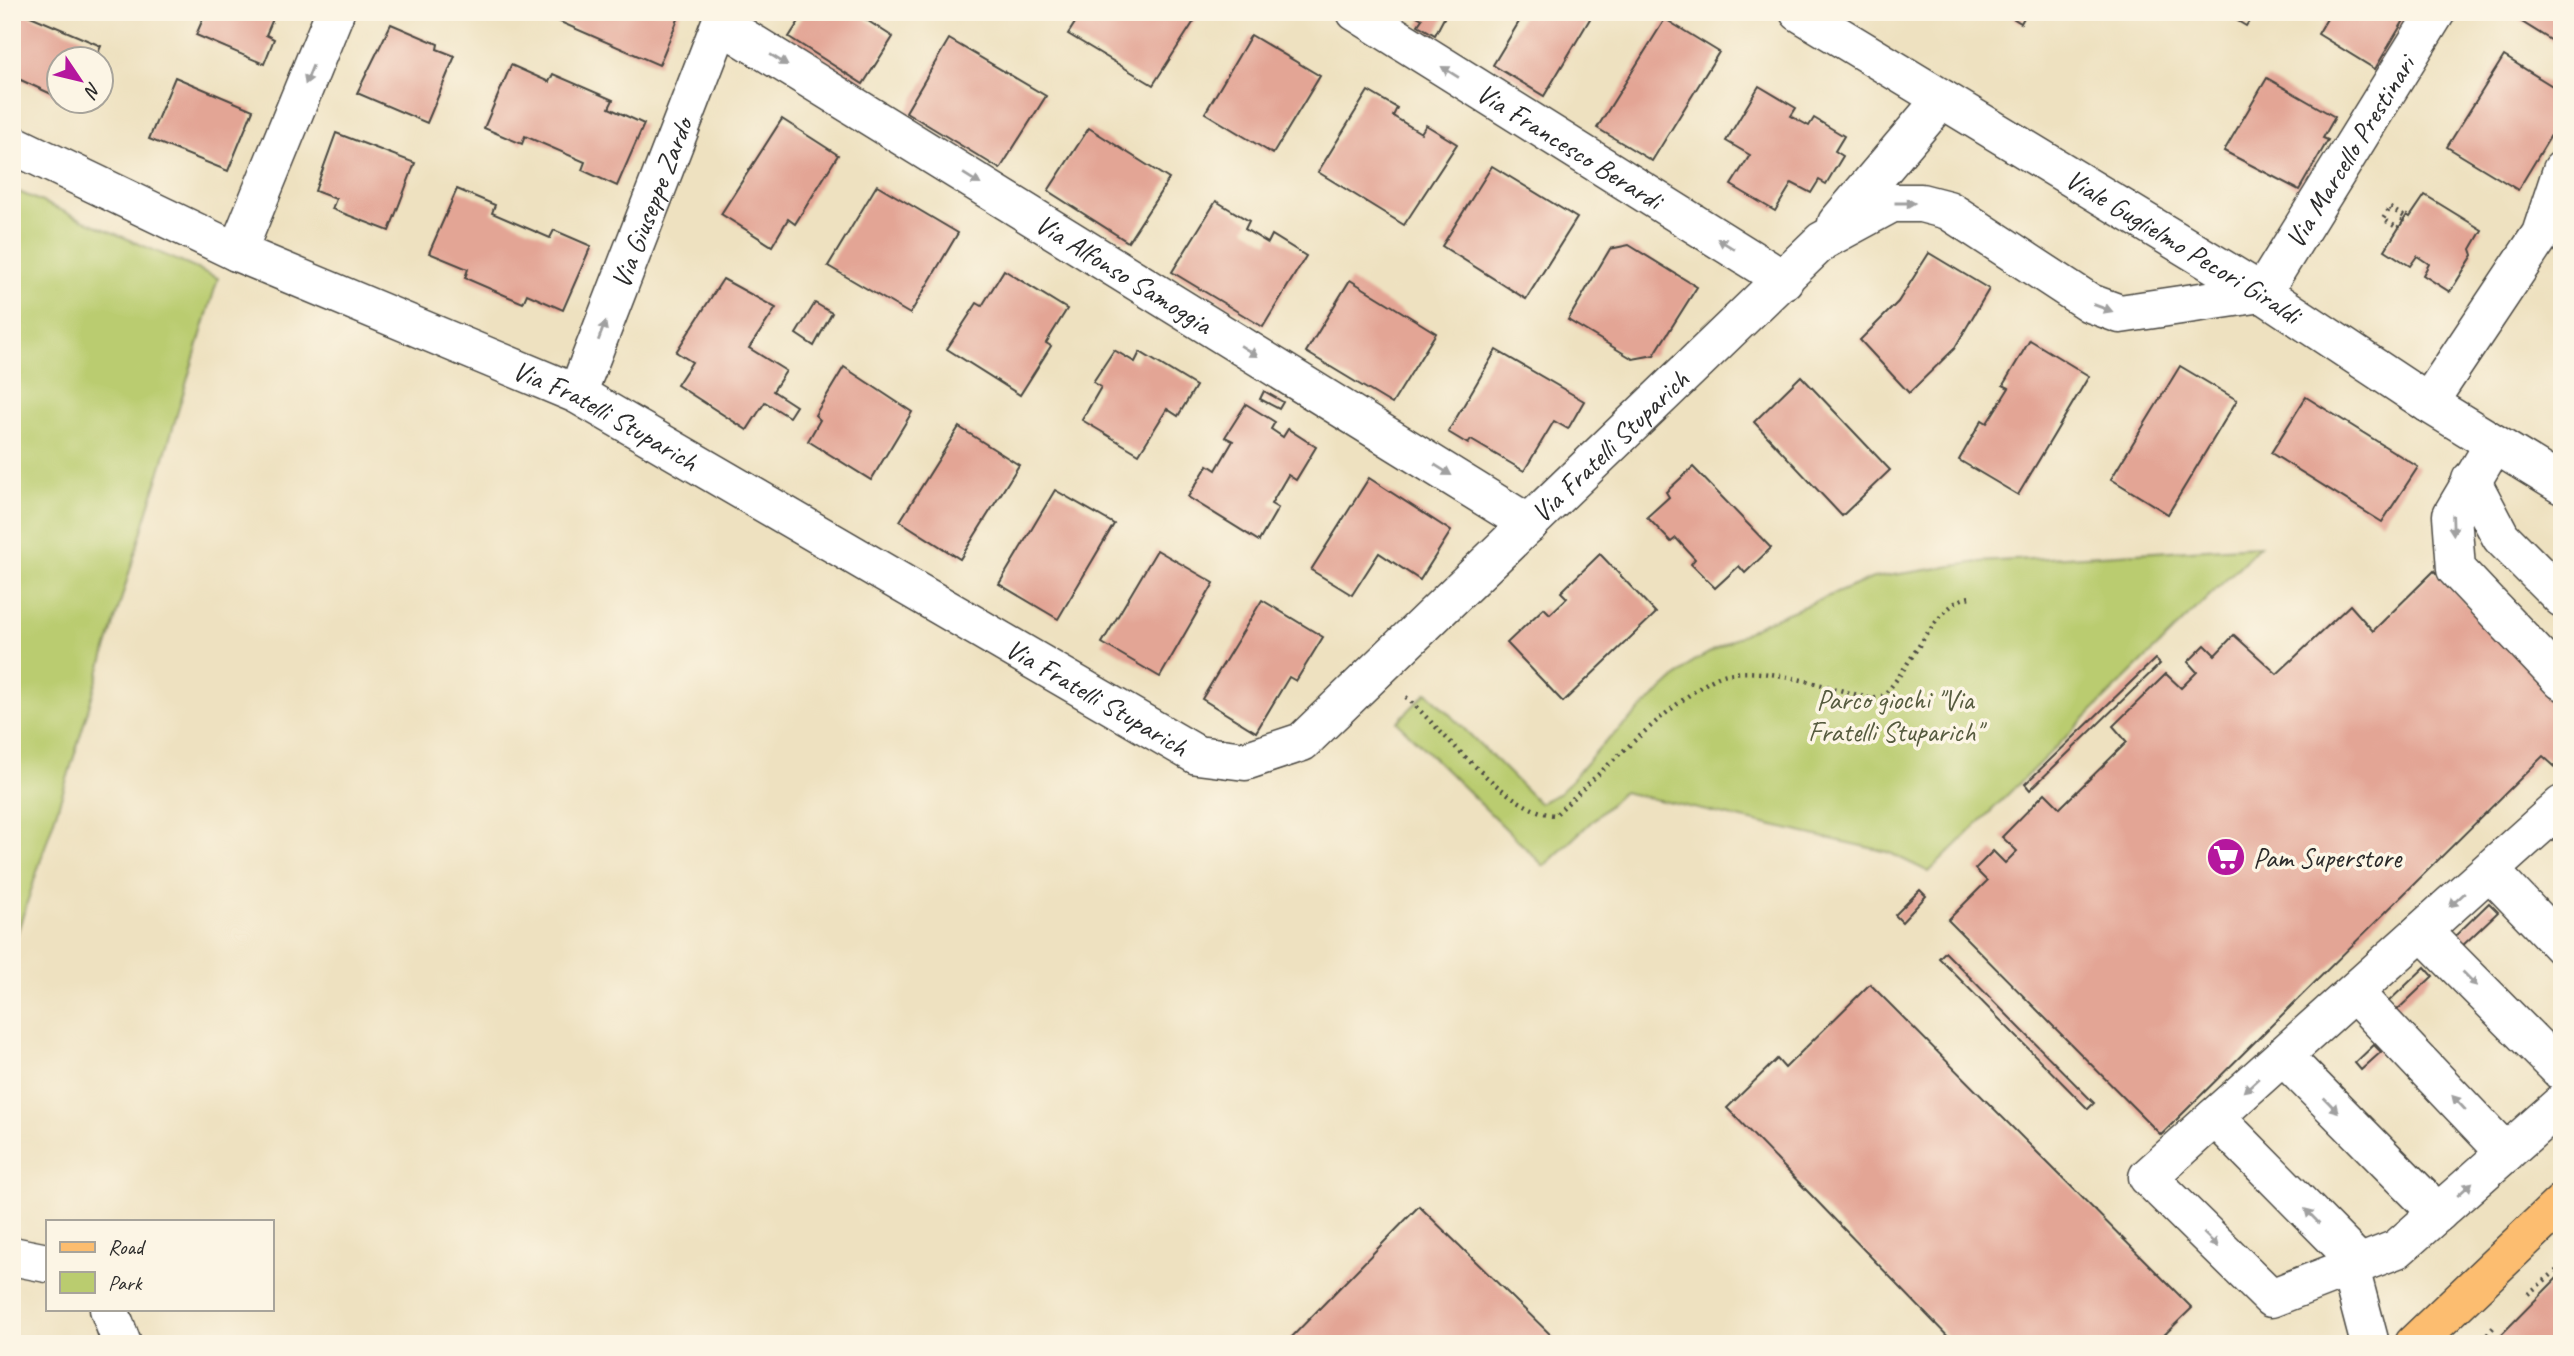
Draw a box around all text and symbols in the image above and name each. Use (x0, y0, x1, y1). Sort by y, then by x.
north arrow (46, 46, 116, 116)
street label: Via Marcello Prestinari (2277, 46, 2425, 254)
one-way arrow (769, 53, 788, 66)
one-way arrow (304, 65, 315, 86)
one-way arrow (1441, 65, 1460, 78)
street label: Via Francesco Berardi (1470, 75, 1672, 219)
text: N (78, 77, 106, 104)
street label: Via Giuseppe Zardo (603, 110, 701, 293)
street label: Viale Guglielmo Pecori Giraldi (2059, 161, 2310, 334)
one-way arrow (963, 173, 982, 186)
one-way arrow (1894, 197, 1916, 209)
street label: Via Alfonso Samoggia (1029, 206, 1220, 343)
one-way arrow (1717, 238, 1736, 251)
one-way arrow (2093, 303, 2114, 314)
one-way arrow (597, 320, 608, 341)
one-way arrow (1240, 344, 1259, 357)
street label: Via Fratelli Stuparich (508, 352, 705, 479)
street label: Via Fratelli Stuparich (1524, 362, 1696, 530)
one-way arrow (1433, 464, 1452, 477)
one-way arrow (2448, 514, 2459, 536)
street label: Via Fratelli Stuparich (999, 631, 1195, 764)
park label: Parco giochi "Via Fratelli Stuparich" (1808, 682, 1987, 749)
supermarket icon: Pam Superstore (2205, 836, 2247, 878)
place label: Pam Superstore (2253, 840, 2403, 875)
one-way arrow (2448, 892, 2466, 908)
one-way arrow (2461, 971, 2478, 988)
one-way arrow (2243, 1076, 2260, 1092)
one-way arrow (2450, 1095, 2467, 1112)
one-way arrow (2322, 1096, 2339, 1113)
one-way arrow (2456, 1181, 2474, 1197)
one-way arrow (2304, 1208, 2321, 1224)
legend (46, 1220, 273, 1310)
one-way arrow (2202, 1231, 2219, 1247)
text: Road (108, 1234, 147, 1260)
text: Park (108, 1270, 143, 1296)

